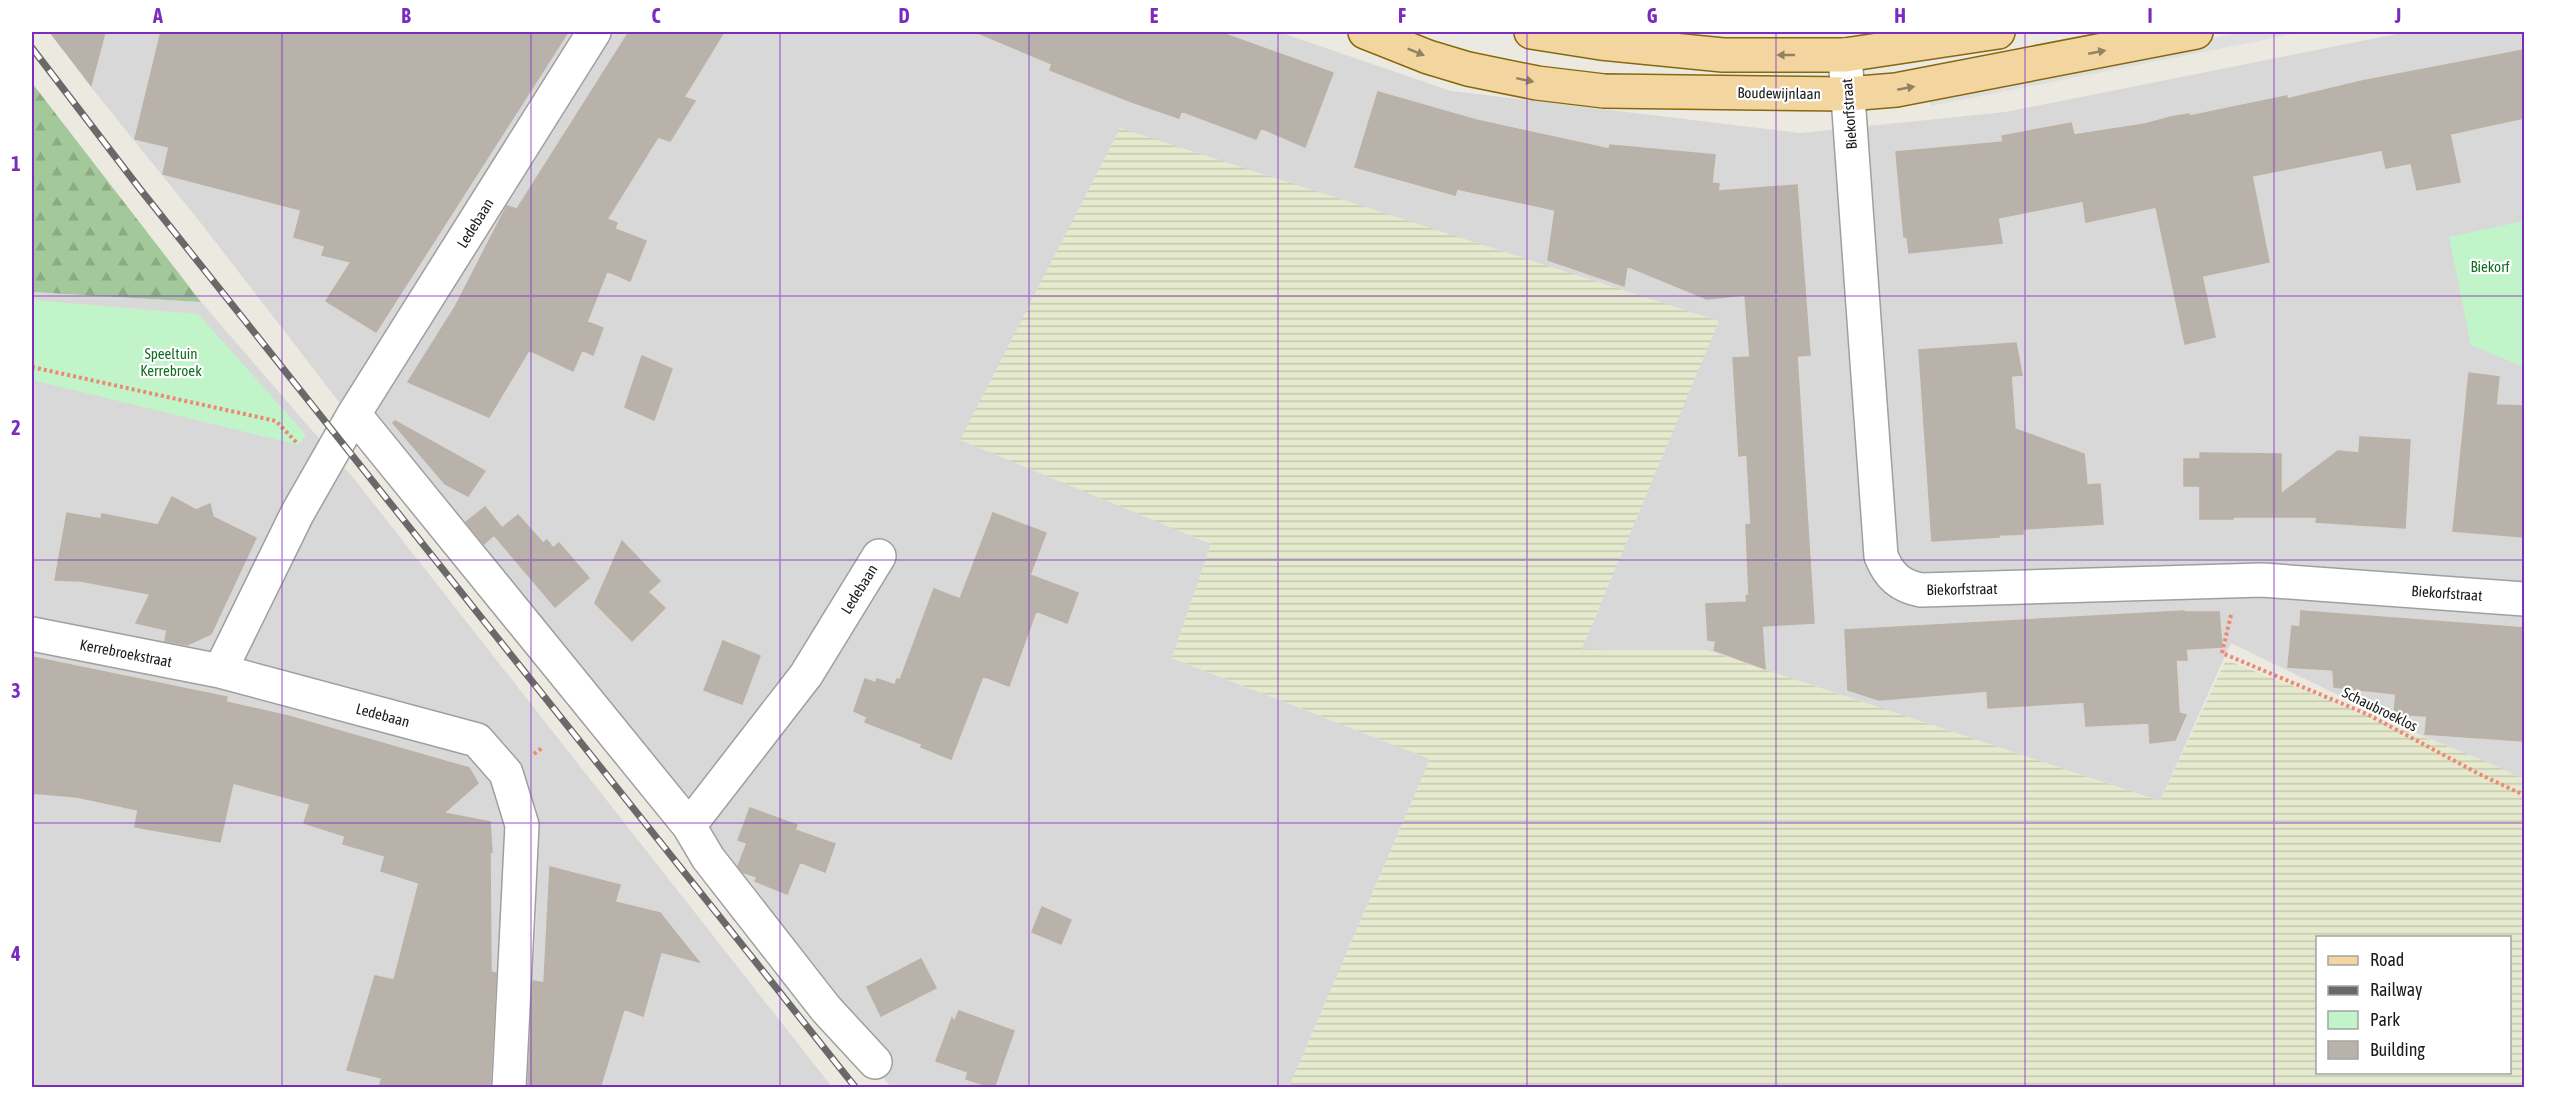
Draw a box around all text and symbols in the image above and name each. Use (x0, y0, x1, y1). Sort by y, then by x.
text: A (152, 4, 163, 27)
text: B (401, 4, 411, 27)
text: C (652, 4, 661, 27)
text: D (898, 4, 910, 27)
text: E (1150, 4, 1159, 27)
text: F (1398, 4, 1406, 27)
text: G (1647, 4, 1658, 27)
text: H (1894, 4, 1906, 27)
text: I (2147, 4, 2153, 27)
text: J (2394, 4, 2401, 27)
one-way arrow (2088, 47, 2107, 56)
one-way arrow (1407, 48, 1425, 57)
one-way arrow (1777, 50, 1796, 60)
one-way arrow (1516, 76, 1535, 86)
street label: Biekorfstraat (1838, 78, 1860, 150)
one-way arrow (1896, 83, 1915, 92)
street label: Boudewijnlaan (1737, 84, 1821, 102)
text: 1 (11, 152, 21, 175)
street label: Ledebaan (453, 195, 497, 251)
park label: Biekorf (2470, 258, 2510, 275)
park label: Speeltuin Kerrebroek (140, 345, 202, 379)
text: 2 (11, 416, 21, 439)
street label: Ledebaan (837, 561, 881, 617)
street label: Biekorfstraat (1926, 580, 1998, 598)
street label: Biekorfstraat (2411, 582, 2483, 604)
street label: Kerrebroekstraat (78, 636, 174, 670)
text: 3 (11, 679, 21, 702)
street label: Schaubroeklos (2340, 683, 2420, 735)
street label: Ledebaan (354, 700, 412, 730)
legend (2316, 936, 2511, 1074)
text: 4 (10, 942, 21, 965)
text: Road (2370, 949, 2404, 970)
text: Railway (2370, 979, 2422, 1000)
text: Park (2370, 1009, 2400, 1030)
text: Building (2370, 1039, 2425, 1060)

